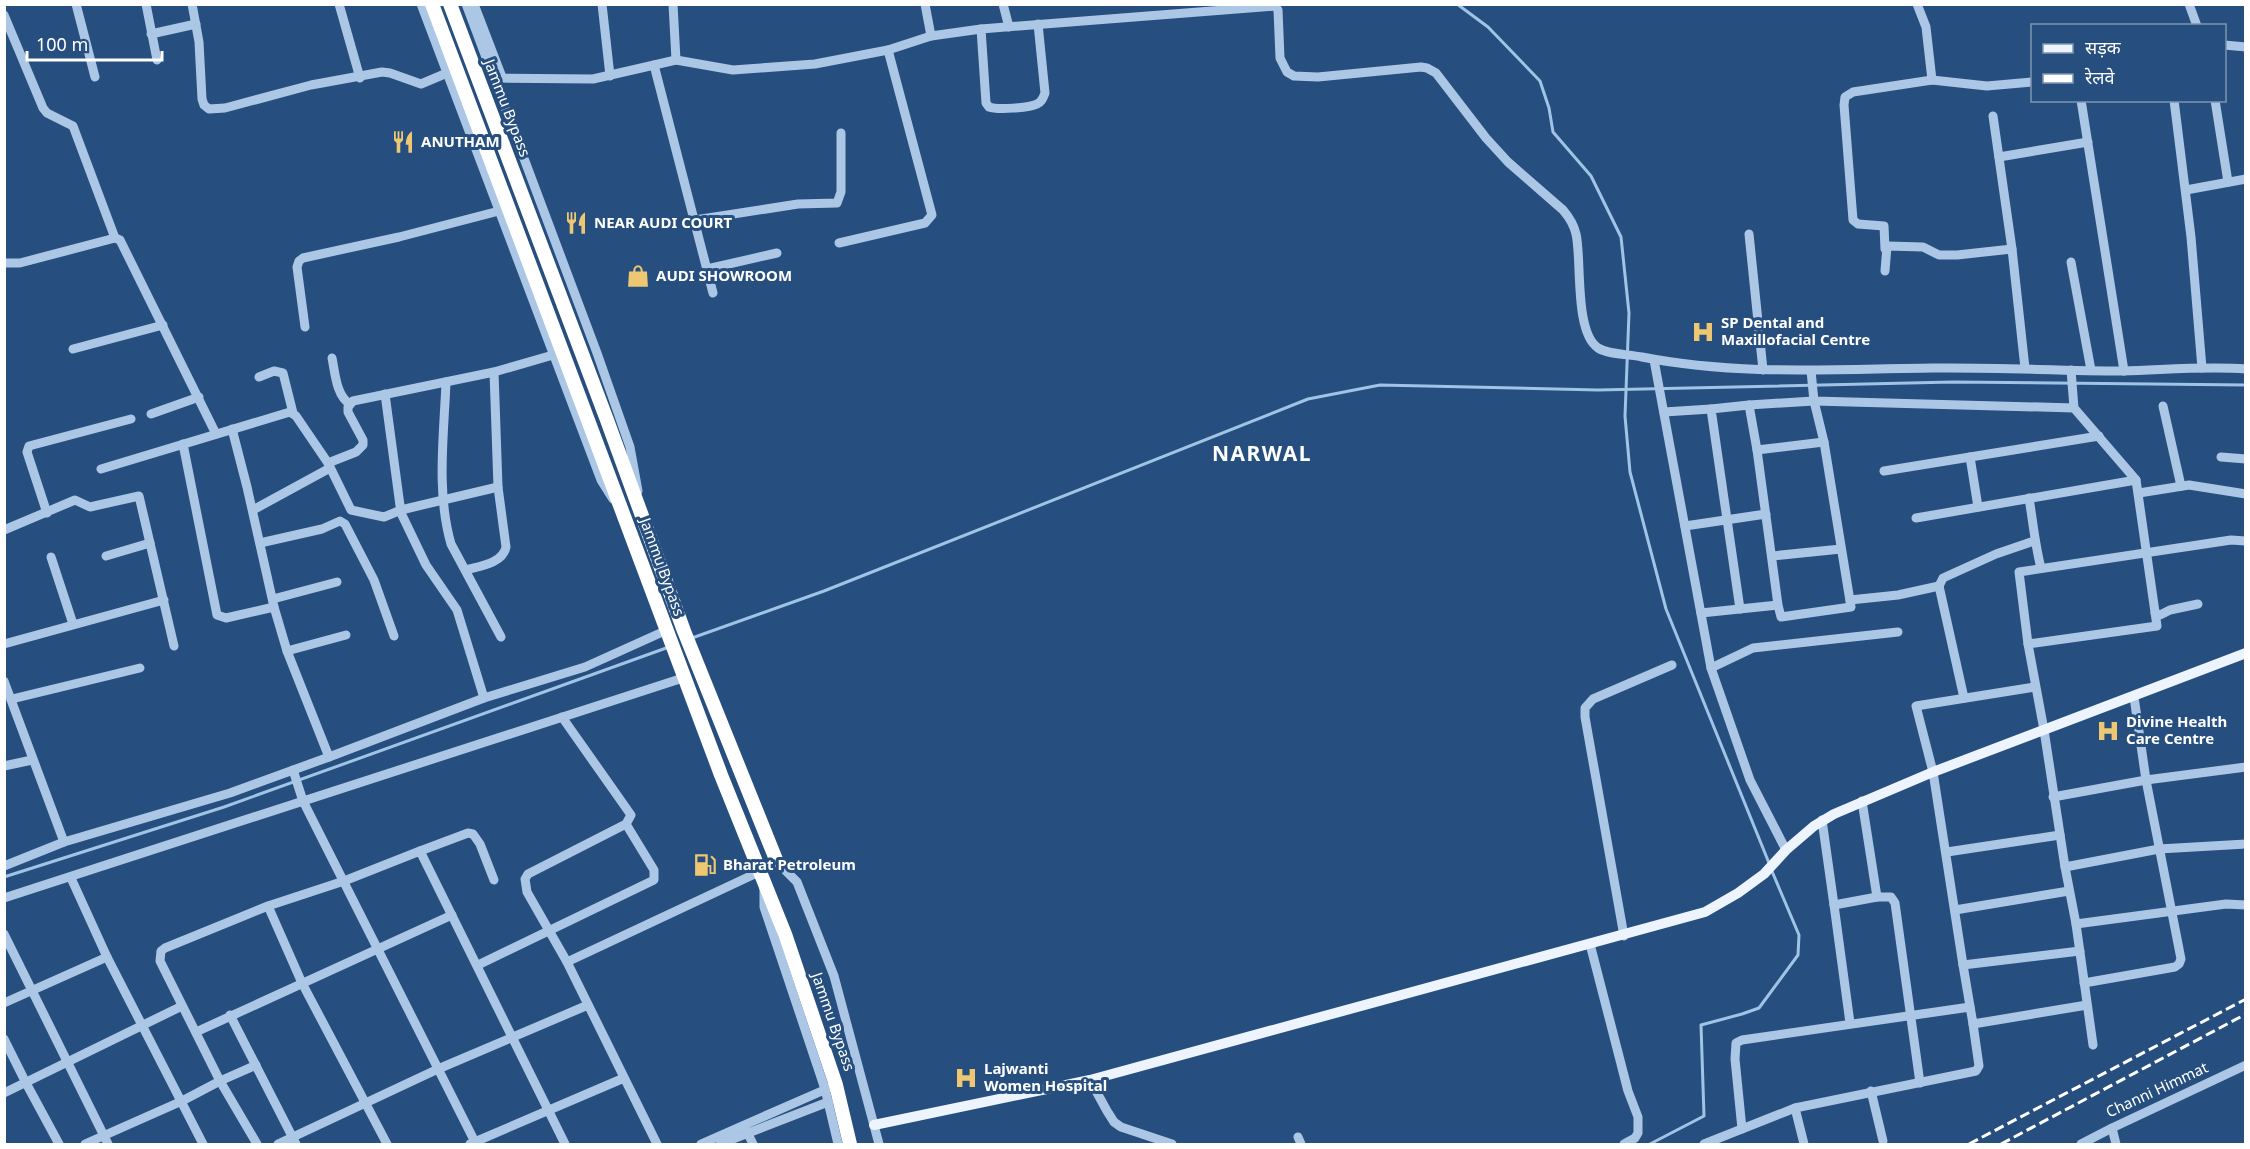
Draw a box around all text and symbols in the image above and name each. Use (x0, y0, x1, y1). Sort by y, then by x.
scale bar (27, 24, 162, 62)
legend (2031, 24, 2226, 102)
text: 100 m (36, 32, 88, 56)
text: सड़क (2085, 35, 2122, 59)
street label: Jammu Bypass (479, 54, 536, 159)
text: रेलवे (2084, 65, 2116, 89)
restaurant icon: ANUTHAM (390, 129, 416, 155)
place label: ANUTHAM (421, 131, 500, 151)
restaurant icon: NEAR AUDI COURT (563, 210, 589, 236)
place label: NEAR AUDI COURT (594, 212, 733, 232)
shop icon: AUDI SHOWROOM (625, 263, 651, 289)
place label: AUDI SHOWROOM (656, 265, 792, 285)
place label: SP Dental and Maxillofacial Centre (1721, 312, 1870, 349)
hospital icon: SP Dental and Maxillofacial Centre (1690, 319, 1716, 345)
district label: NARWAL (1212, 439, 1312, 467)
street label: Jammu Bypass (635, 513, 690, 619)
place label: Divine Health Care Centre (2126, 711, 2227, 748)
hospital icon: Divine Health Care Centre (2095, 718, 2121, 744)
fuel station icon: Bharat Petroleum (692, 852, 718, 878)
place label: Bharat Petroleum (723, 854, 856, 874)
street label: Jammu Bypass (807, 968, 860, 1074)
street label: Channi Himmat (2102, 1056, 2211, 1121)
place label: Lajwanti Women Hospital (984, 1058, 1107, 1095)
hospital icon: Lajwanti Women Hospital (953, 1065, 979, 1091)

